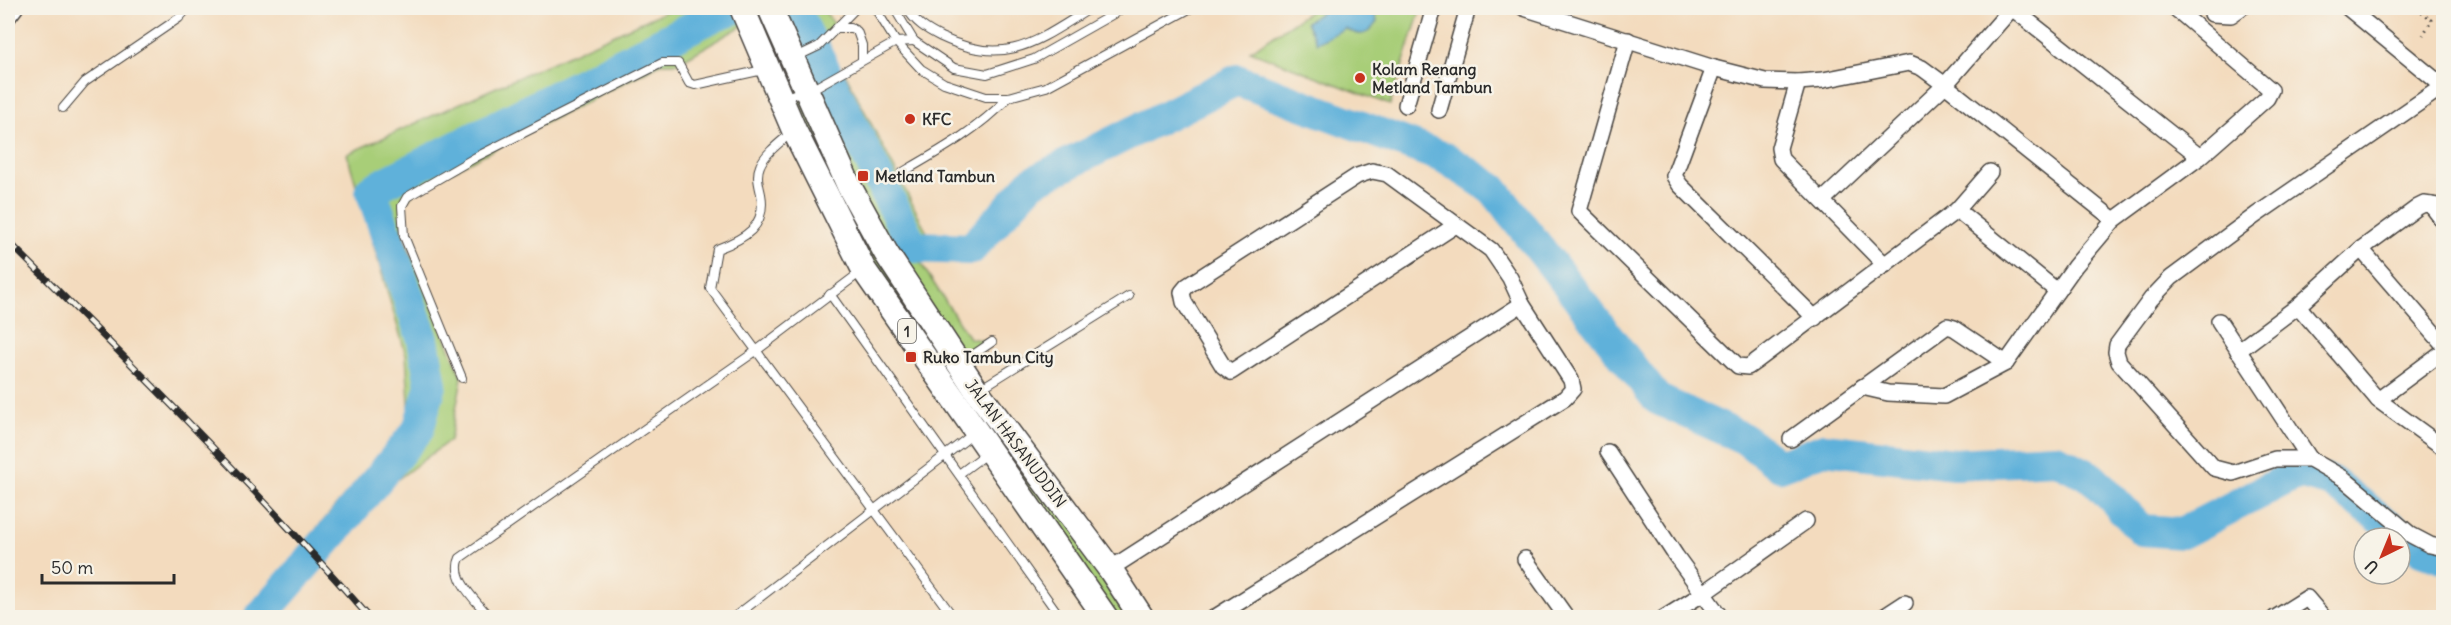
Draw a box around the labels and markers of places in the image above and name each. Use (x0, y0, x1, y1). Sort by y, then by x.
place label: Kolam Renang Metland Tambun (1372, 59, 1492, 97)
marker: Kolam Renang Metland Tambun (1353, 71, 1367, 85)
place label: KFC (922, 109, 952, 129)
marker: KFC (903, 112, 917, 126)
place label: Metland Tambun (875, 166, 995, 186)
marker: Metland Tambun (856, 169, 870, 183)
place label: Ruko Tambun City (923, 347, 1054, 368)
marker: Ruko Tambun City (904, 350, 918, 364)

